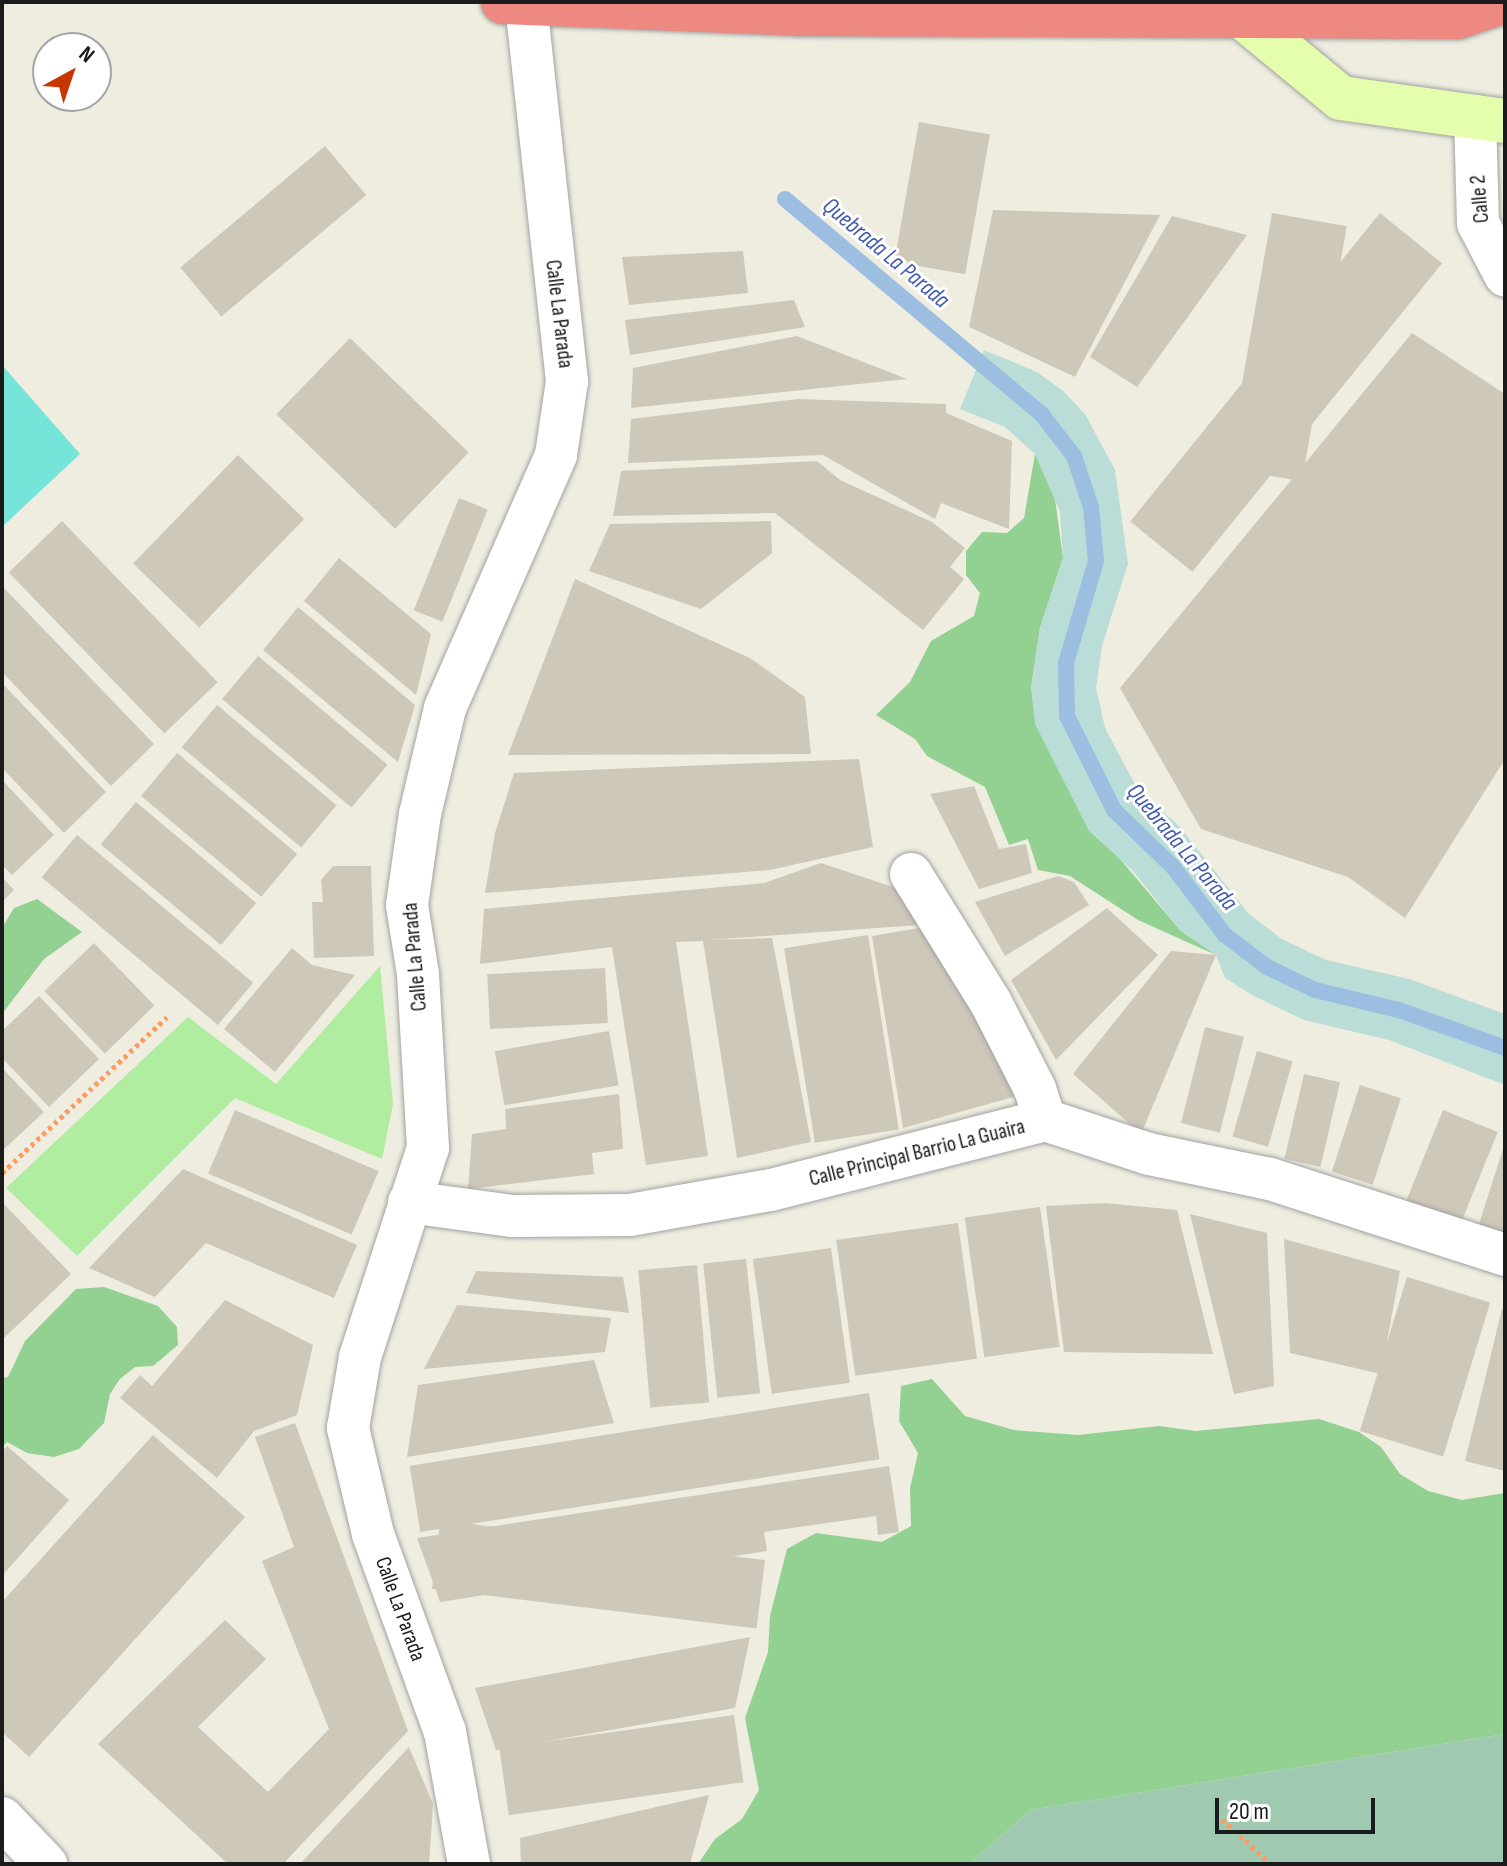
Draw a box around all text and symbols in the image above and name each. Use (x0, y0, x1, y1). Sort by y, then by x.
north arrow (32, 32, 112, 112)
text: N (73, 41, 100, 69)
street label: Calle 2 (1465, 174, 1495, 224)
water label: Quebrada La Parada (817, 191, 955, 315)
street label: Calle La Parada (539, 258, 579, 370)
water label: Quebrada La Parada (1120, 778, 1244, 916)
street label: Calle La Parada (397, 902, 433, 1012)
street label: Calle Principal Barrio La Guaira (806, 1113, 1028, 1193)
street label: Calle La Parada (369, 1553, 431, 1665)
scale bar (1219, 1782, 1379, 1832)
text: 20 m (1229, 1797, 1269, 1826)

